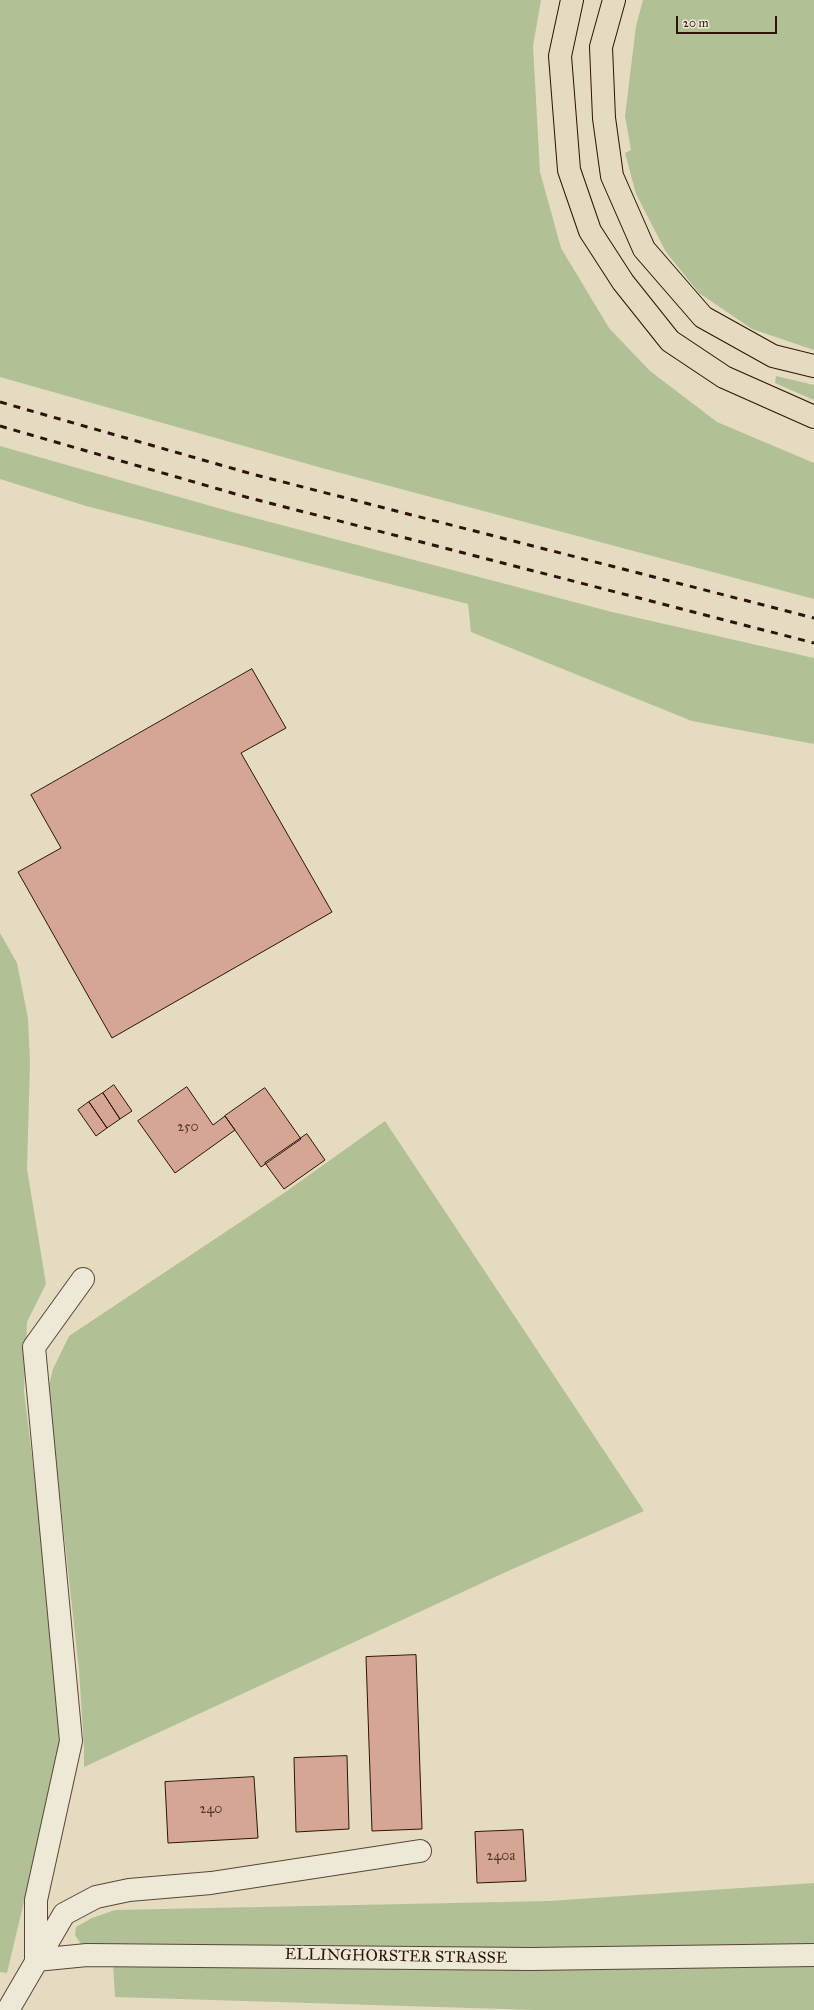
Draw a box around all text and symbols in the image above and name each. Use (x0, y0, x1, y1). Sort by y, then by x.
scale bar (678, 8, 779, 34)
text: 20 m (683, 16, 709, 30)
house number: 250 (177, 1120, 199, 1136)
house number: 240 (200, 1802, 222, 1818)
house number: 240a (487, 1849, 515, 1865)
street label: ELLINGHORSTER STRASSE (285, 1945, 507, 1969)

